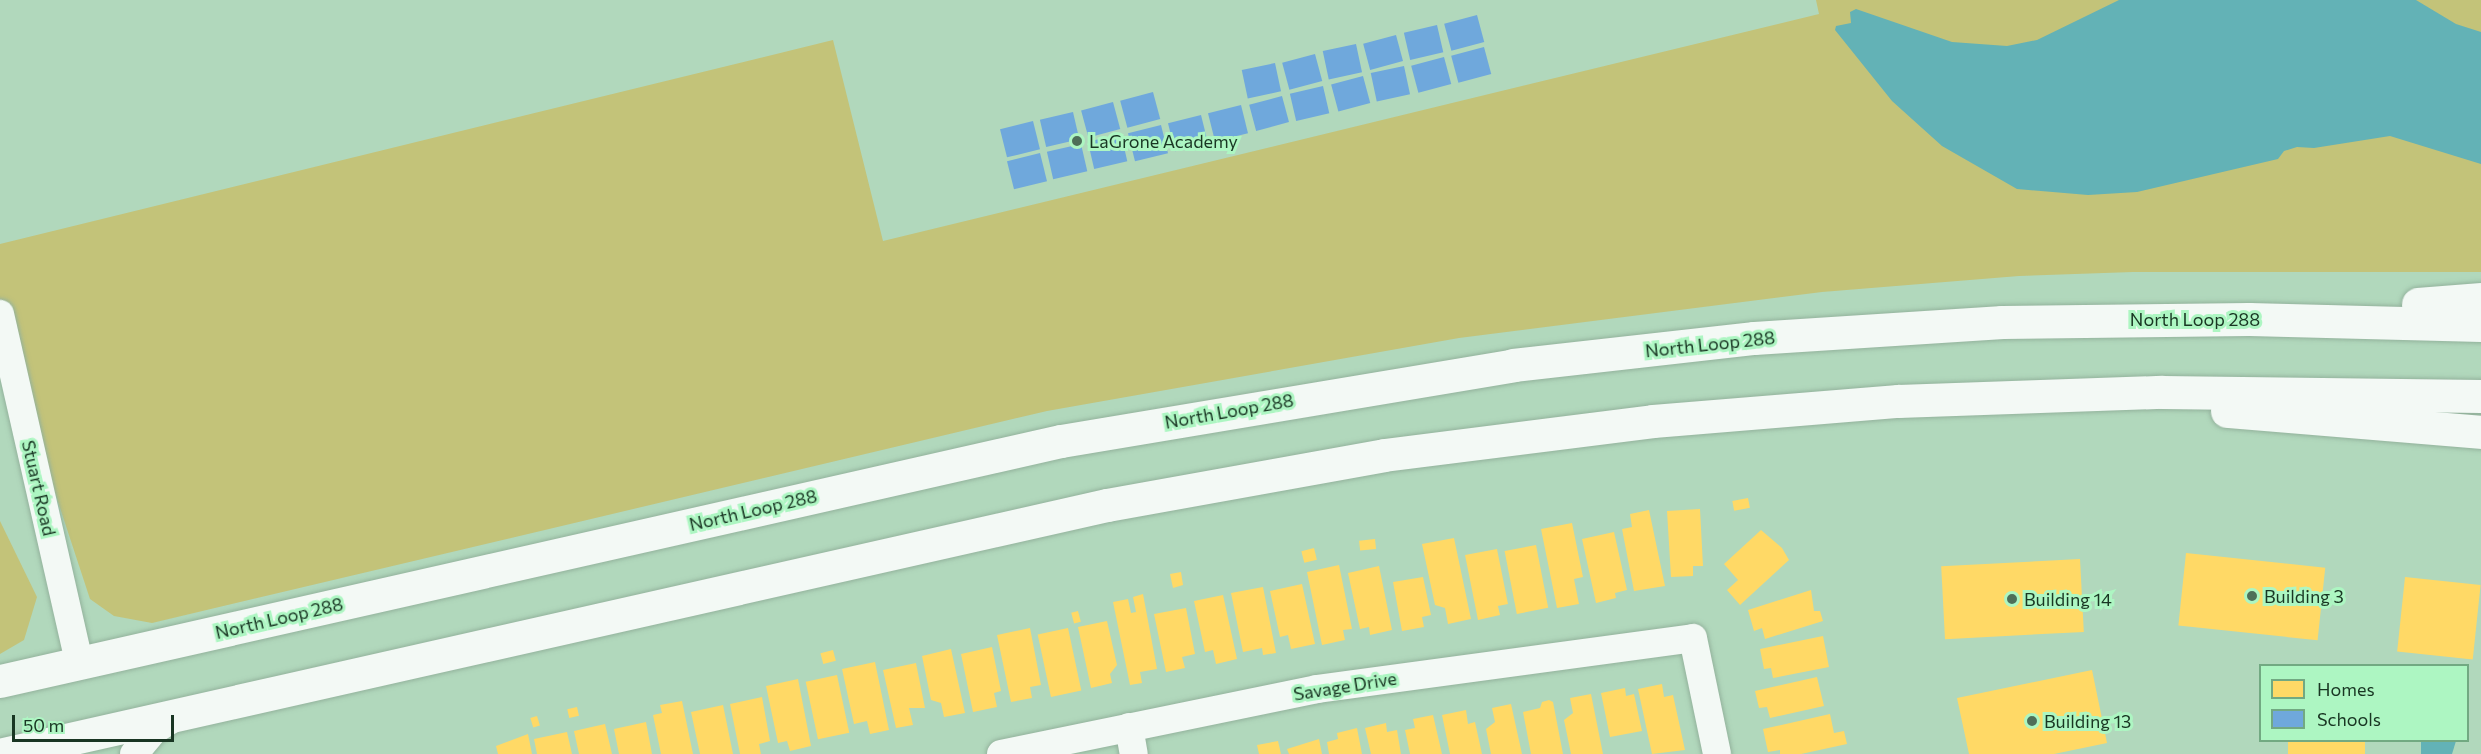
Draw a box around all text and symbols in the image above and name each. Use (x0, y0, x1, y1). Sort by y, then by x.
place label: LaGrone Academy (1089, 130, 1238, 152)
marker: LaGrone Academy (1070, 134, 1084, 148)
street label: North Loop 288 (2130, 308, 2260, 330)
street label: North Loop 288 (1644, 326, 1776, 362)
street label: North Loop 288 (1163, 389, 1295, 433)
street label: Stuart Road (18, 438, 60, 538)
street label: North Loop 288 (687, 485, 819, 535)
place label: Building 3 (2264, 585, 2344, 607)
place label: Building 14 (2024, 588, 2112, 610)
marker: Building 3 (2245, 589, 2259, 603)
marker: Building 14 (2005, 592, 2019, 606)
street label: North Loop 288 (213, 593, 345, 643)
legend (2259, 664, 2469, 742)
street label: Savage Drive (1292, 667, 1398, 705)
text: Homes (2317, 678, 2375, 700)
scale bar (15, 703, 177, 741)
text: Schools (2317, 708, 2381, 730)
place label: Building 13 (2044, 710, 2131, 732)
text: 50 m (23, 714, 64, 736)
marker: Building 13 (2025, 714, 2039, 728)

